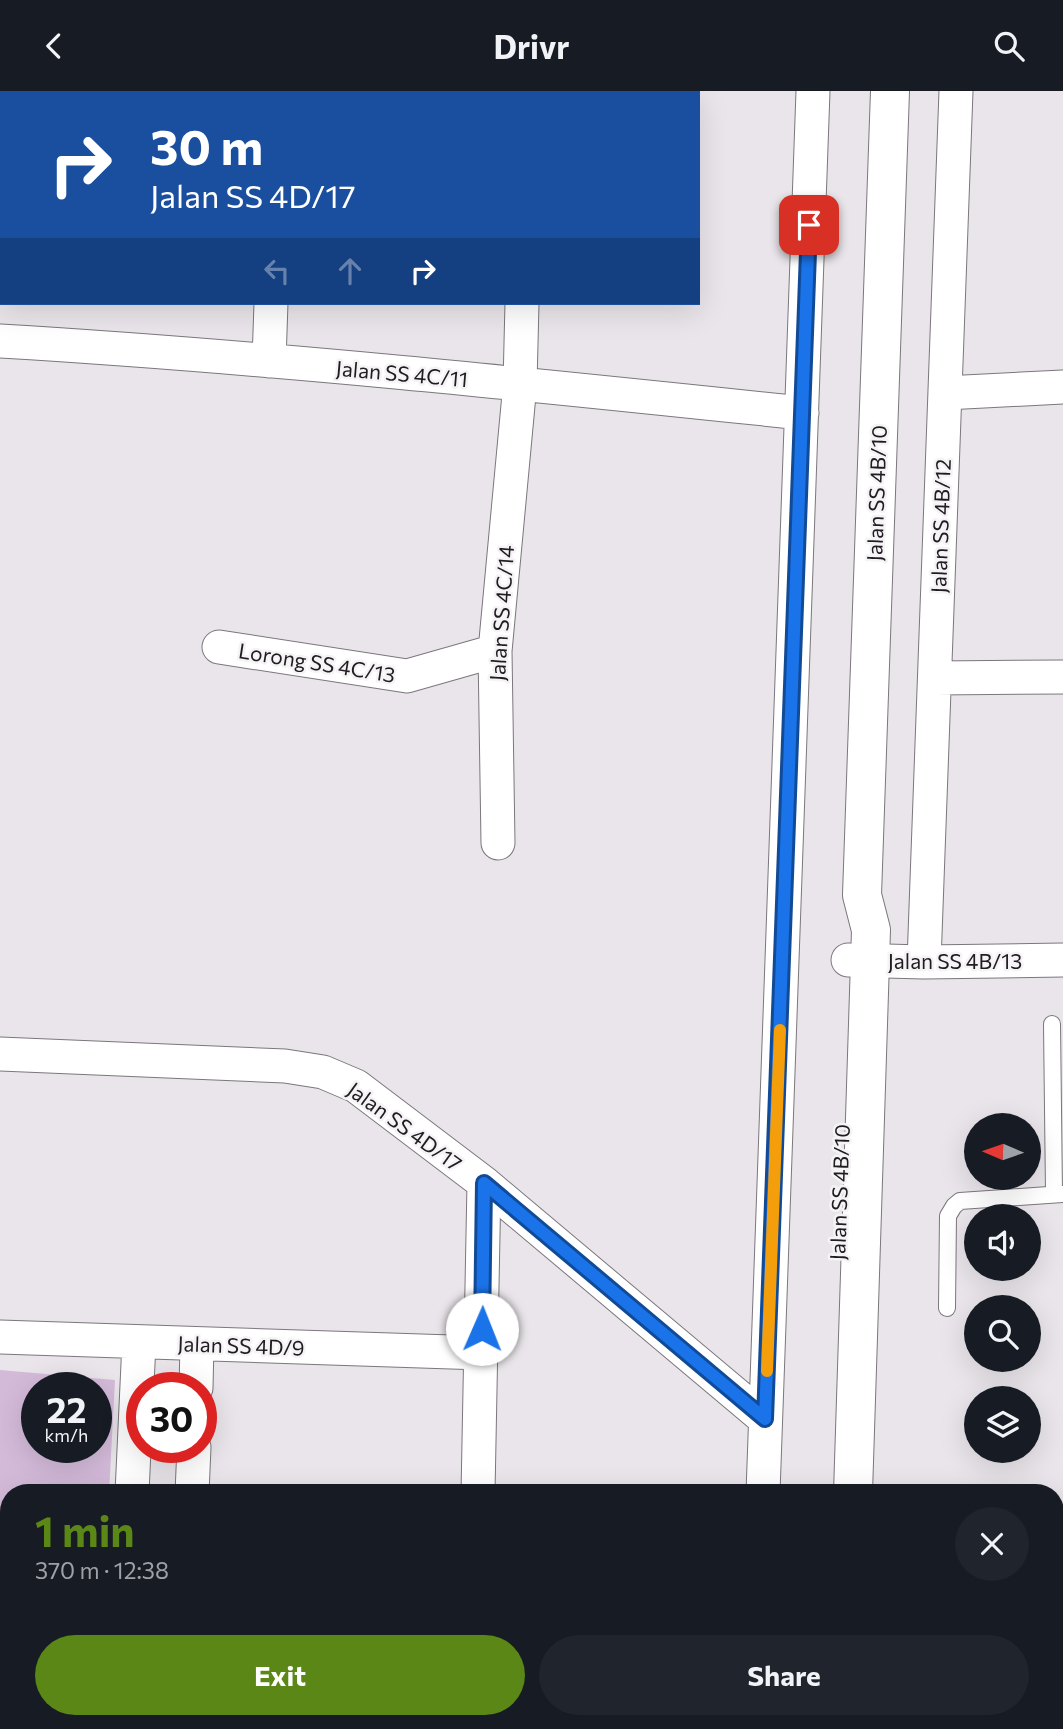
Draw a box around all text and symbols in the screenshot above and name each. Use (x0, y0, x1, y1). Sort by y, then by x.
text: Drivr (493, 26, 570, 66)
icon: back (35, 27, 73, 65)
icon: search (990, 27, 1028, 65)
text: 30 m (150, 115, 263, 175)
icon: right (35, 119, 126, 210)
text: Jalan SS 4D/17 (150, 175, 356, 215)
pin (779, 195, 839, 255)
icon: arrive (790, 206, 828, 244)
icon: left (258, 252, 296, 290)
icon: ahead (331, 252, 369, 290)
icon: right (404, 252, 442, 290)
street label: Jalan SS 4C/11 (335, 355, 469, 391)
street label: Jalan SS 4B/10 (861, 424, 891, 562)
street label: Jalan SS 4B/12 (925, 458, 955, 594)
street label: Jalan SS 4C/14 (484, 544, 518, 682)
street label: Lorong SS 4C/13 (237, 637, 397, 687)
street label: Jalan SS 4B/13 (888, 948, 1022, 973)
street label: Jalan SS 4D/17 (343, 1076, 467, 1176)
north arrow (964, 1113, 1041, 1190)
map controls (964, 1113, 1041, 1463)
street label: Jalan SS 4B/10 (824, 1123, 854, 1261)
button: sound (964, 1204, 1041, 1281)
position arrow (445, 1292, 519, 1366)
button: search (964, 1295, 1041, 1372)
street label: Jalan SS 4D/9 (177, 1330, 305, 1360)
speed limit sign: 30 (126, 1372, 217, 1463)
button: layers (964, 1386, 1041, 1463)
text: 22 (47, 1387, 86, 1430)
text: km/h (45, 1424, 88, 1446)
text: 1 min (35, 1504, 135, 1556)
button: close (955, 1507, 1029, 1581)
text: 370 m · 12:38 (35, 1556, 169, 1584)
button: Exit (35, 1635, 525, 1715)
button: Share (539, 1635, 1029, 1715)

